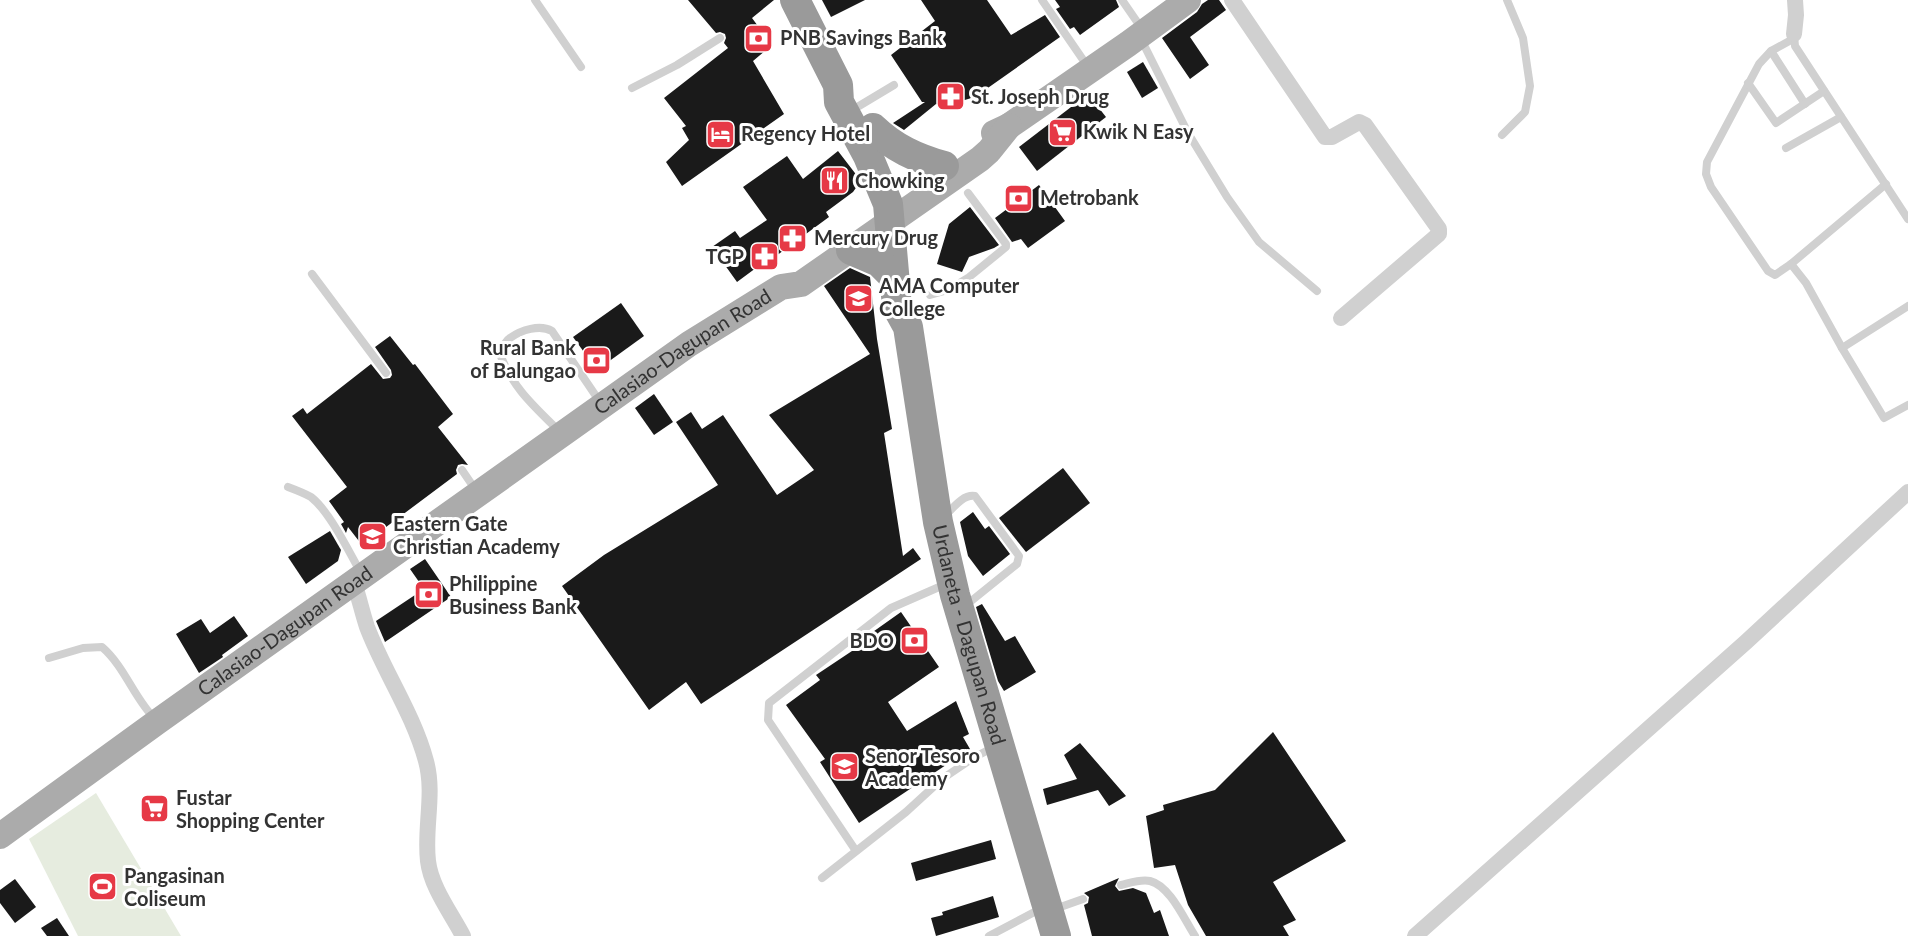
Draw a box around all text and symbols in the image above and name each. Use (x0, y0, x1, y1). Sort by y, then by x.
bank icon: PNB Savings Bank (743, 22, 775, 54)
place label: PNB Savings Bank (780, 25, 943, 49)
pharmacy icon: St. Joseph Drug (934, 81, 966, 113)
place label: St. Joseph Drug (971, 84, 1109, 108)
supermarket icon: Kwik N Easy (1046, 116, 1078, 148)
hotel icon: Regency Hotel (704, 118, 736, 150)
place label: Kwik N Easy (1083, 119, 1194, 143)
place label: Regency Hotel (741, 121, 870, 145)
restaurant icon: Chowking (818, 165, 850, 197)
place label: Chowking (855, 168, 945, 192)
bank icon: Metrobank (1003, 182, 1035, 214)
place label: Metrobank (1040, 185, 1139, 209)
pharmacy icon: Mercury Drug (777, 222, 809, 254)
place label: Mercury Drug (814, 225, 938, 249)
pharmacy icon: TGP (749, 241, 781, 273)
place label: TGP (706, 244, 744, 268)
place label: AMA Computer College (878, 273, 1020, 320)
school or university icon: AMA Computer College (842, 282, 874, 314)
street label: Calasiao-Dagupan Road (589, 283, 775, 419)
place label: Rural Bank of Balungao (470, 335, 576, 382)
bank icon: Rural Bank of Balungao (581, 344, 613, 376)
place label: Eastern Gate Christian Academy (393, 511, 560, 558)
school or university icon: Eastern Gate Christian Academy (356, 520, 388, 552)
street label: Urdaneta - Dagupan Road (928, 522, 1012, 747)
street label: Calasiao-Dagupan Road (192, 560, 376, 700)
place label: Philippine Business Bank (449, 571, 577, 618)
bank icon: Philippine Business Bank (412, 579, 444, 611)
bank icon: BDO (899, 625, 931, 657)
place label: BDO (849, 628, 894, 652)
place label: Senor Tesoro Academy (864, 743, 980, 790)
school or university icon: Senor Tesoro Academy (828, 751, 860, 783)
place label: Fustar Shopping Center (176, 785, 325, 832)
supermarket icon: Fustar Shopping Center (139, 793, 171, 825)
place label: Pangasinan Coliseum (124, 863, 225, 910)
sports icon: Pangasinan Coliseum (87, 871, 119, 903)

